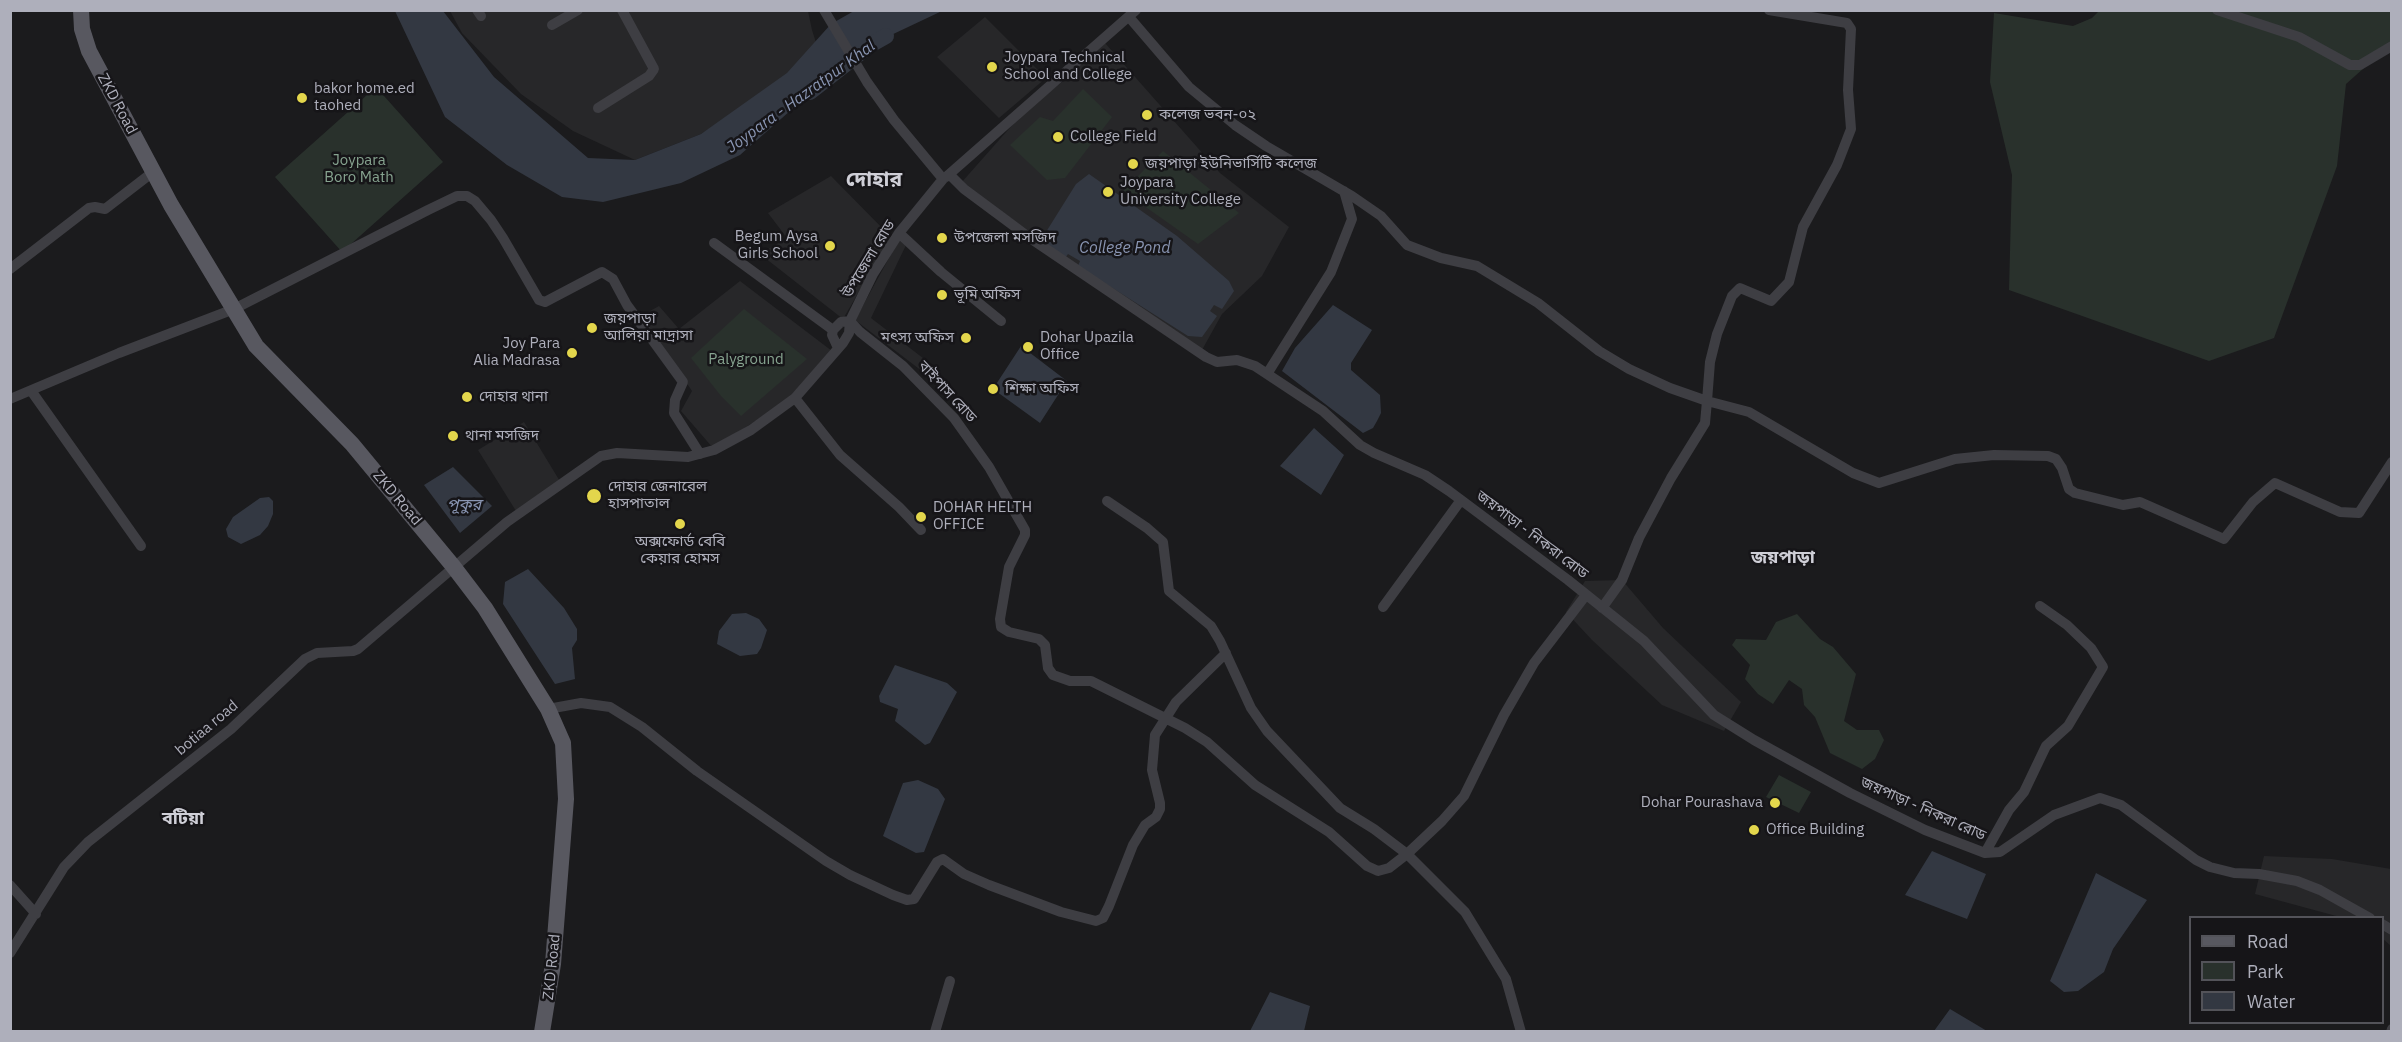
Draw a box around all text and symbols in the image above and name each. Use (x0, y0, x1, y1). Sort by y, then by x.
water label: Joypara - Hazratpur Khal (723, 37, 879, 157)
place label: Joypara Technical School and College (1004, 49, 1132, 84)
marker: Joypara Technical School and College (985, 60, 999, 74)
street label: ZKD Road (93, 71, 141, 137)
place label: bakor home.ed taohed (314, 80, 415, 115)
marker: bakor home.ed taohed (295, 91, 309, 105)
place label: কলেজ ভবন-০২ (1159, 106, 1256, 124)
marker: কলেজ ভবন-০২ (1140, 108, 1154, 122)
place label: College Field (1070, 128, 1157, 146)
marker: College Field (1051, 130, 1065, 144)
park label: Joypara Boro Math (324, 152, 394, 187)
place label: জয়পাড়া ইউনিভার্সিটি কলেজ (1145, 155, 1317, 173)
marker: জয়পাড়া ইউনিভার্সিটি কলেজ (1126, 157, 1140, 171)
district label: দোহার (846, 167, 902, 193)
place label: Joypara University College (1120, 174, 1241, 209)
marker: Joypara University College (1101, 185, 1115, 199)
street label: উপজেলা রোড (839, 217, 899, 301)
place label: Begum Aysa Girls School (735, 228, 818, 263)
place label: উপজেলা মসজিদ (954, 229, 1056, 247)
marker: উপজেলা মসজিদ (935, 231, 949, 245)
water label: College Pond (1079, 238, 1171, 258)
marker: Begum Aysa Girls School (823, 239, 837, 253)
place label: ভূমি অফিস (954, 286, 1020, 304)
marker: ভূমি অফিস (935, 288, 949, 302)
place label: জয়পাড়া আলিয়া মাদ্রাসা (604, 310, 693, 345)
marker: জয়পাড়া আলিয়া মাদ্রাসা (585, 321, 599, 335)
place label: মৎস্য অফিস (881, 329, 954, 347)
place label: Dohar Upazila Office (1040, 329, 1134, 364)
marker: মৎস্য অফিস (959, 331, 973, 345)
place label: Joy Para Alia Madrasa (473, 335, 560, 370)
marker: Dohar Upazila Office (1021, 340, 1035, 354)
marker: Joy Para Alia Madrasa (565, 346, 579, 360)
park label: Palyground (708, 351, 784, 369)
street label: বাইপাস রোড (914, 357, 980, 427)
place label: শিক্ষা অফিস (1005, 380, 1079, 398)
marker: শিক্ষা অফিস (986, 382, 1000, 396)
place label: দোহার থানা (479, 388, 548, 406)
marker: দোহার থানা (460, 390, 474, 404)
place label: থানা মসজিদ (465, 427, 539, 445)
marker: থানা মসজিদ (446, 429, 460, 443)
street label: ZKD Road (369, 467, 425, 529)
place label: দোহার জেনারেল হাসপাতাল (608, 478, 707, 513)
marker: দোহার জেনারেল হাসপাতাল (585, 487, 603, 505)
street label: জয়পাড়া - নিকরা রোড (1473, 487, 1591, 583)
water label: পূকুর (447, 495, 481, 515)
place label: DOHAR HELTH OFFICE (933, 499, 1032, 534)
marker: DOHAR HELTH OFFICE (914, 510, 928, 524)
marker: অক্সফোর্ড বেবি কেয়ার হোমস (673, 517, 687, 531)
place label: অক্সফোর্ড বেবি কেয়ার হোমস (635, 533, 725, 568)
district label: জয়পাড়া (1751, 547, 1815, 569)
street label: botiaa road (172, 697, 242, 759)
street label: জয়পাড়া - নিকরা রোড (1857, 773, 1989, 845)
place label: Dohar Pourashava (1641, 794, 1763, 812)
marker: Dohar Pourashava (1768, 796, 1782, 810)
district label: বটিয়া (162, 808, 204, 830)
place label: Office Building (1766, 821, 1864, 839)
marker: Office Building (1747, 823, 1761, 837)
legend (2189, 916, 2384, 1024)
text: Road (2247, 930, 2288, 953)
street label: ZKD Road (540, 933, 564, 1001)
text: Park (2247, 960, 2283, 983)
text: Water (2247, 990, 2295, 1013)

